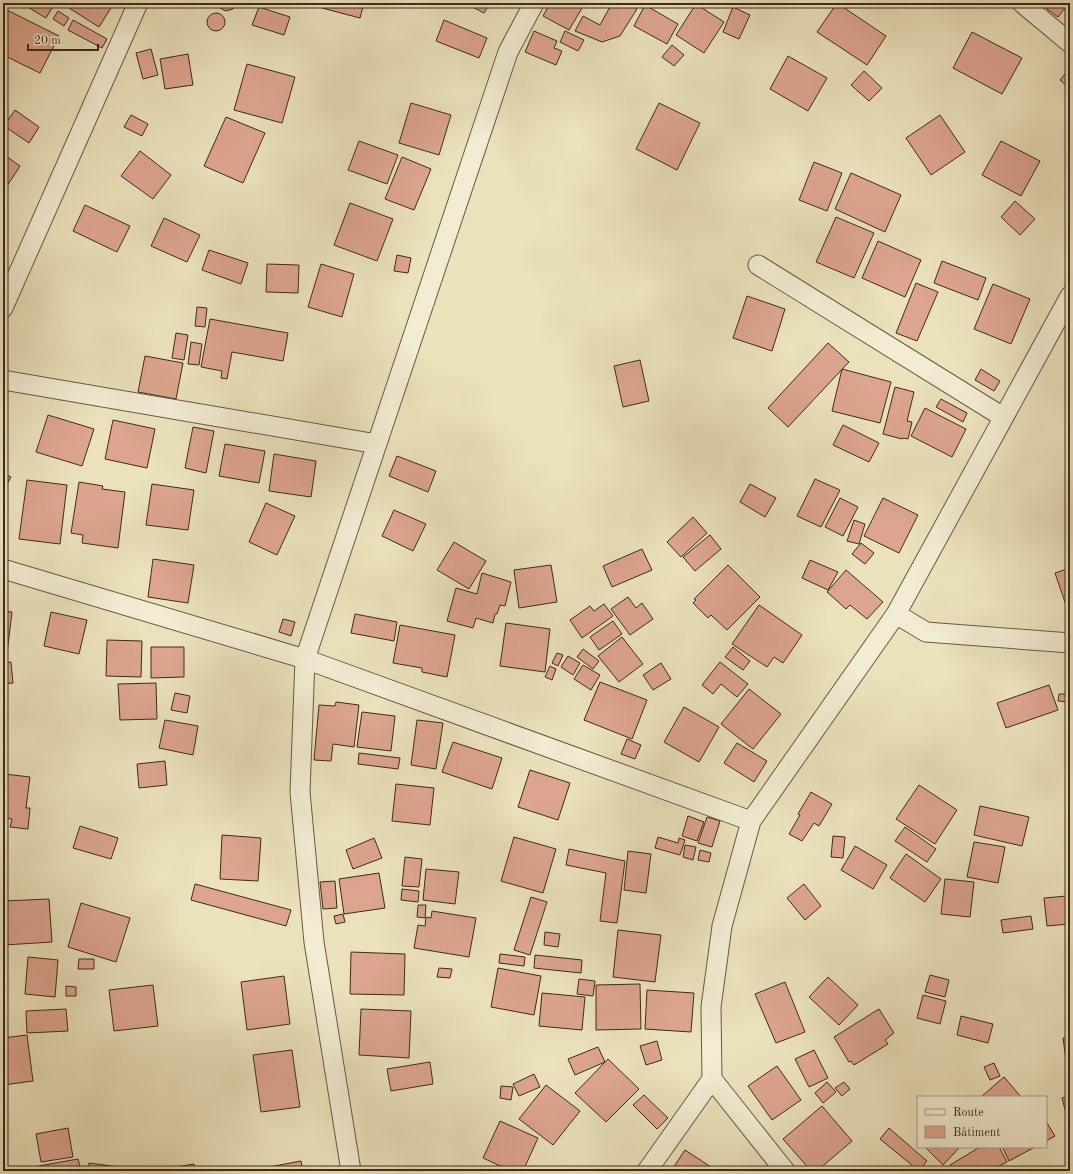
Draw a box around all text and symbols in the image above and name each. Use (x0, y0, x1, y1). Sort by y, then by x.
scale bar (28, 26, 98, 52)
text: 20 m (34, 35, 61, 47)
legend (917, 1096, 1047, 1148)
text: Route (953, 1107, 984, 1119)
text: Bâtiment (953, 1127, 1000, 1139)

